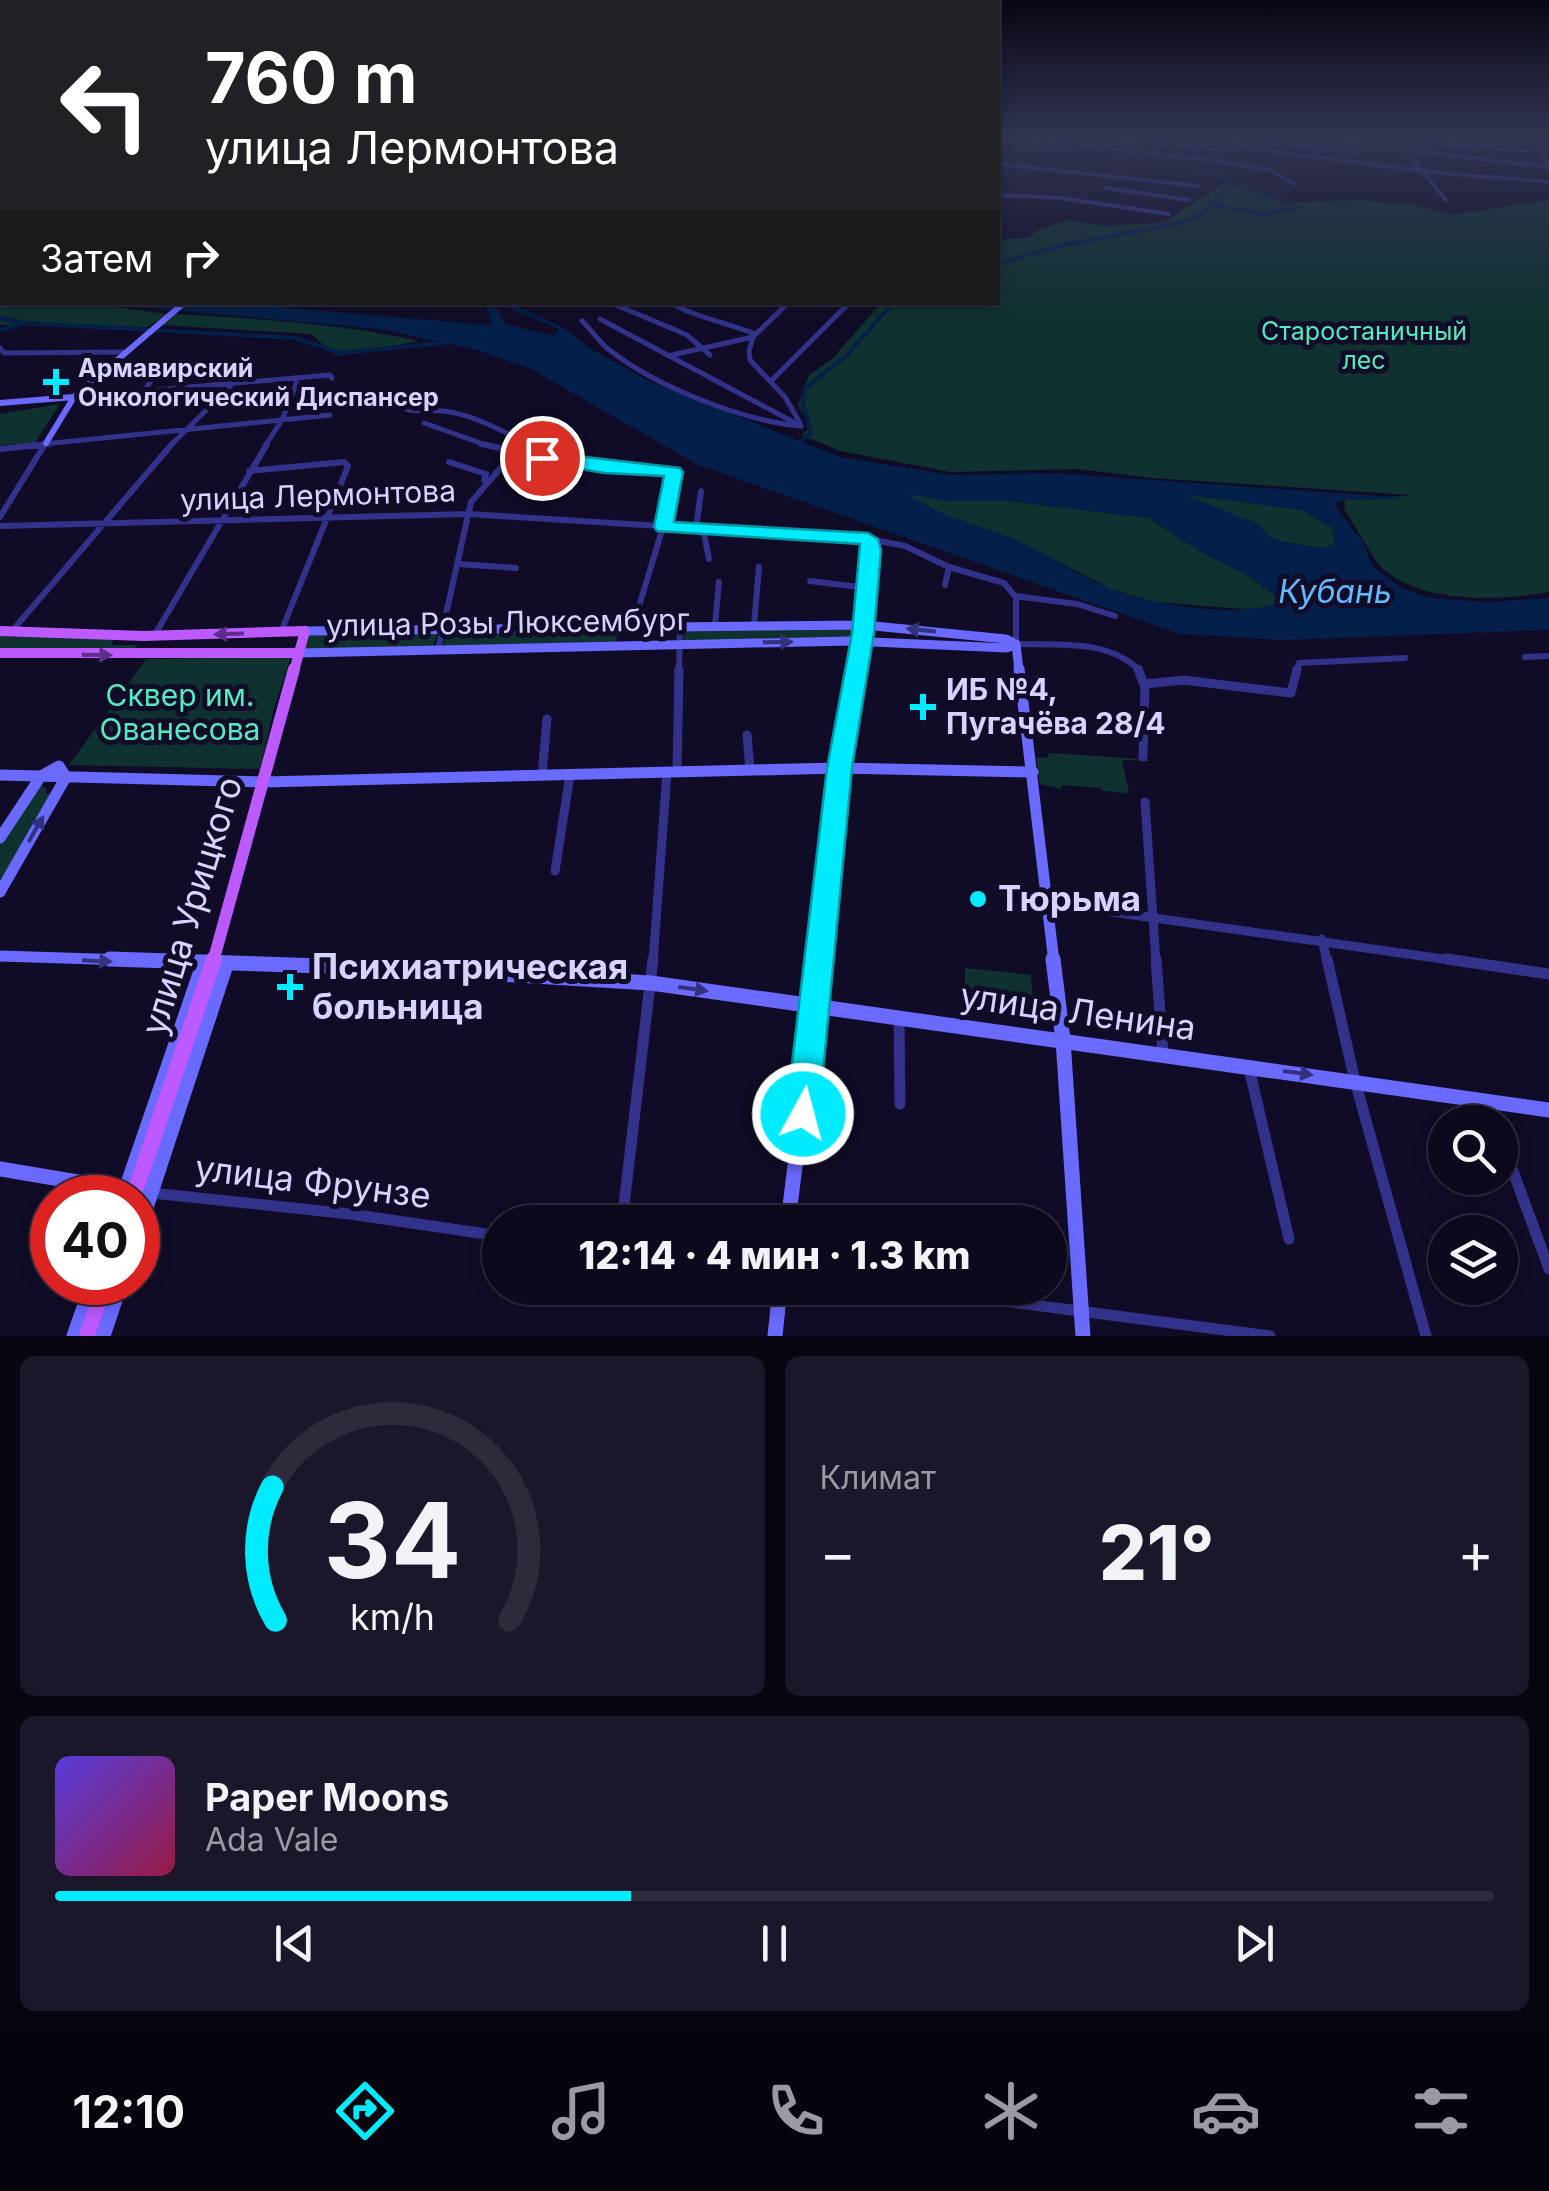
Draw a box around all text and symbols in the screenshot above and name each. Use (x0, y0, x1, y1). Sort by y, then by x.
text: 760 m (205, 35, 418, 120)
icon: left (40, 40, 170, 170)
text: улица Лермонтова (205, 120, 619, 175)
icon: right (173, 230, 228, 285)
text: Затем (40, 235, 153, 281)
park label: Старостаничный лес (1261, 316, 1467, 375)
place label: Армавирский Онкологический Диспансер (78, 353, 439, 412)
marker: Армавирский Онкологический Диспансер (43, 369, 69, 395)
pin (500, 416, 585, 501)
icon: arrive (515, 431, 570, 486)
street label: улица Лермонтова (179, 472, 457, 518)
water label: Кубань (1278, 572, 1392, 611)
street label: улица Розы Люксембург (326, 601, 690, 643)
one-way arrow (904, 622, 936, 638)
one-way arrow (213, 626, 245, 642)
one-way arrow (763, 634, 795, 650)
one-way arrow (82, 647, 114, 663)
place label: ИБ №4, Пугачёва 28/4 (946, 671, 1165, 741)
park label: Сквер им. Ованесова (100, 677, 260, 747)
marker: ИБ №4, Пугачёва 28/4 (910, 694, 936, 720)
street label: улица Урицкого (132, 772, 250, 1040)
one-way arrow (26, 815, 44, 843)
place label: Тюрьма (998, 877, 1141, 919)
marker: Тюрьма (967, 888, 989, 910)
place label: Психиатрическая больница (312, 945, 628, 1027)
one-way arrow (82, 953, 114, 969)
marker: Психиатрическая больница (277, 974, 303, 1000)
street label: улица Ленина (958, 974, 1199, 1048)
one-way arrow (678, 981, 710, 997)
position arrow (751, 1062, 855, 1166)
one-way arrow (1283, 1066, 1314, 1082)
map controls (1428, 1105, 1518, 1305)
button: search (1428, 1105, 1518, 1195)
street label: улица Фрунзе (193, 1146, 433, 1216)
speed limit sign: 40 (30, 1175, 160, 1305)
button: layers (1428, 1215, 1518, 1305)
text: 12:14 · 4 мин · 1.3 km (578, 1232, 971, 1278)
text: Климат (820, 1458, 936, 1497)
text: 34 (324, 1477, 461, 1603)
text: 21° (1099, 1507, 1215, 1598)
text: − (820, 1520, 856, 1586)
text: + (1458, 1520, 1494, 1586)
text: km/h (350, 1595, 435, 1639)
text: Paper Moons (205, 1774, 449, 1820)
text: Ada Vale (205, 1820, 338, 1859)
icon: previous (267, 1916, 322, 1971)
icon: pause (747, 1916, 802, 1971)
icon: next (1227, 1916, 1282, 1971)
icon: directions (330, 2076, 400, 2146)
icon: music (546, 2076, 616, 2146)
icon: phone (761, 2076, 831, 2146)
icon: climate (976, 2076, 1046, 2146)
icon: car (1191, 2076, 1261, 2146)
icon: filters (1406, 2076, 1476, 2146)
text: 12:10 (73, 2084, 185, 2139)

